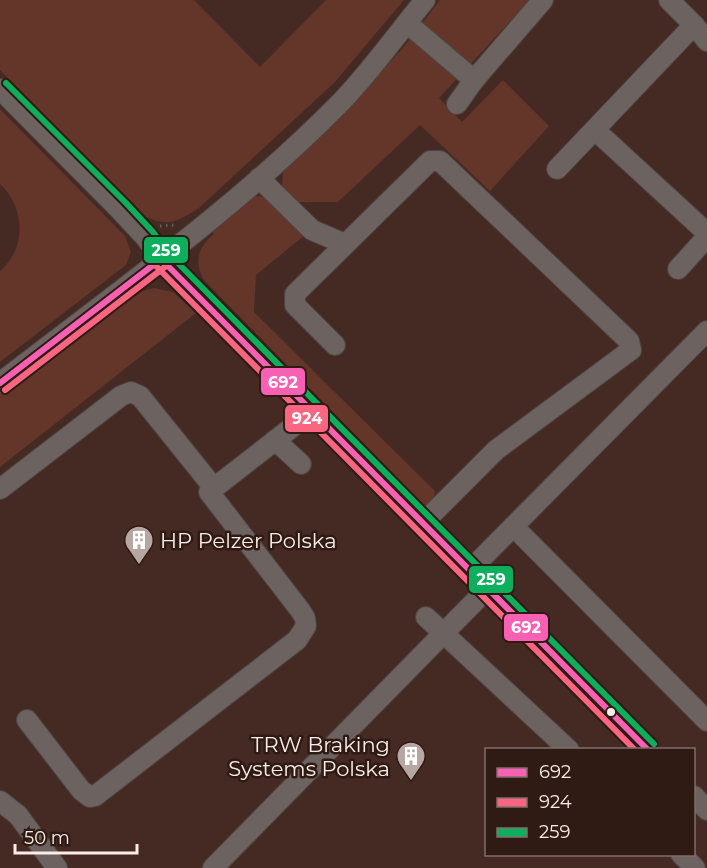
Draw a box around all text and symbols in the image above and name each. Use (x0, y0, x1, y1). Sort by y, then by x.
line badge: 259 (143, 236, 189, 264)
text: 259 (151, 241, 181, 260)
line badge: 692 (260, 367, 306, 396)
text: 692 (268, 373, 298, 392)
line badge: 924 (284, 404, 329, 433)
text: 924 (292, 409, 322, 428)
building icon: HP Pelzer Polska (123, 524, 155, 566)
place label: HP Pelzer Polska (160, 528, 337, 553)
line badge: 259 (468, 565, 514, 594)
text: 259 (476, 570, 506, 589)
line badge: 692 (503, 613, 549, 642)
text: 692 (511, 618, 541, 637)
unlabelled marker (605, 706, 617, 718)
place label: TRW Braking Systems Polska (228, 732, 390, 781)
building icon: TRW Braking Systems Polska (395, 740, 427, 782)
legend (485, 748, 695, 856)
text: 692 (539, 761, 571, 783)
text: 924 (539, 791, 572, 813)
scale bar (15, 817, 136, 855)
text: 259 (539, 821, 570, 843)
text: 50 m (24, 827, 70, 849)

